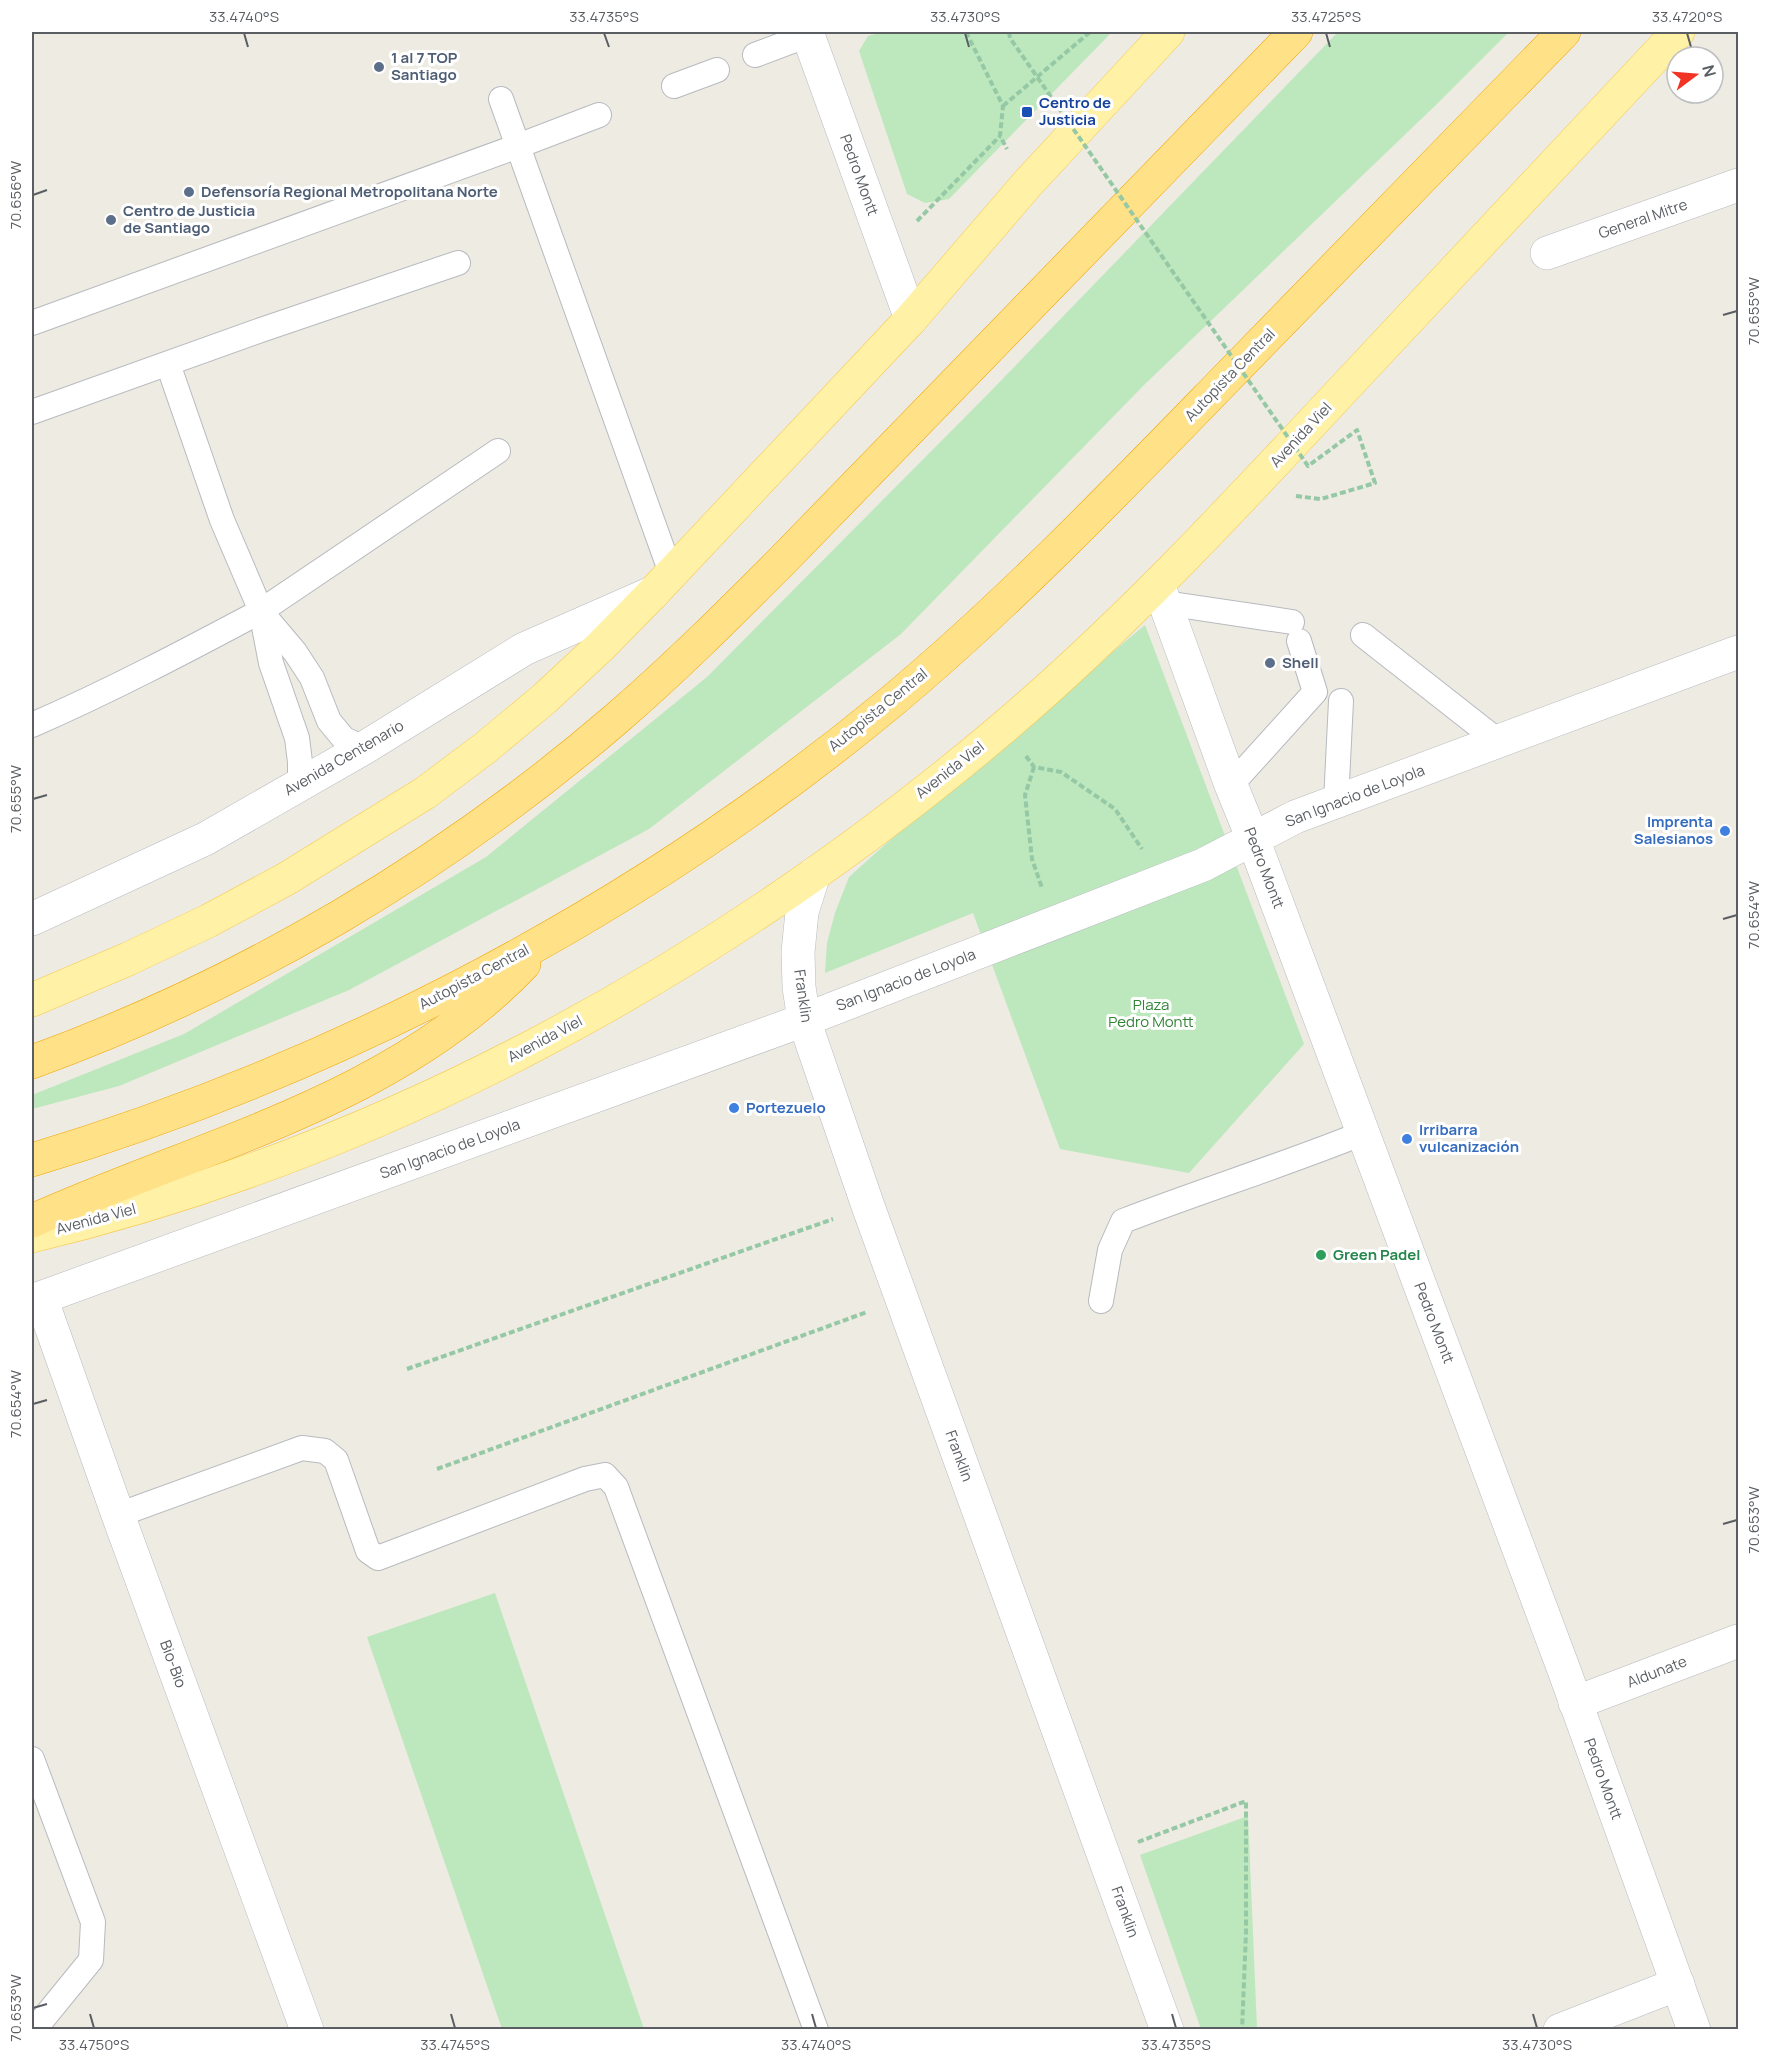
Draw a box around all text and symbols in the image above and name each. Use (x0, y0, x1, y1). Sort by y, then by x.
text: 33.4740°S (209, 6, 279, 27)
text: 33.4735°S (569, 6, 639, 27)
text: 33.4730°S (930, 6, 1000, 27)
text: 33.4725°S (1291, 6, 1361, 27)
text: 33.4720°S (1652, 6, 1722, 27)
north arrow (1665, 45, 1725, 105)
place label: 1 al 7 TOP Santiago (391, 47, 458, 85)
marker: 1 al 7 TOP Santiago (372, 60, 386, 74)
text: N (1697, 62, 1722, 79)
place label: Centro de Justicia (1039, 92, 1111, 130)
marker: Centro de Justicia (1020, 105, 1034, 119)
street label: Pedro Montt (835, 131, 884, 219)
text: 70.656°W (5, 161, 26, 229)
place label: Defensoría Regional Metropolitana Norte (201, 181, 498, 202)
marker: Defensoría Regional Metropolitana Norte (182, 185, 196, 199)
street label: General Mitre (1596, 193, 1690, 244)
place label: Centro de Justicia de Santiago (123, 200, 255, 238)
marker: Centro de Justicia de Santiago (104, 213, 118, 227)
text: 70.655°W (1743, 277, 1764, 345)
street label: Autopista Central (1180, 324, 1279, 426)
street label: Avenida Viel (1265, 398, 1336, 472)
place label: Shell (1282, 652, 1319, 673)
marker: Shell (1263, 656, 1277, 670)
street label: Autopista Central (824, 663, 932, 756)
street label: Avenida Centenario (280, 715, 408, 800)
street label: Avenida Viel (911, 736, 988, 803)
street label: San Ignacio de Loyola (1282, 759, 1428, 832)
text: 70.655°W (5, 765, 26, 833)
place label: Imprenta Salesianos (1634, 811, 1713, 849)
street label: Pedro Montt (1239, 824, 1290, 911)
marker: Imprenta Salesianos (1718, 824, 1732, 838)
text: 70.654°W (1743, 881, 1764, 949)
street label: Autopista Central (415, 939, 532, 1014)
street label: San Ignacio de Loyola (833, 943, 979, 1016)
street label: Franklin (789, 968, 818, 1024)
park label: Plaza Pedro Montt (1108, 994, 1194, 1032)
street label: Avenida Viel (504, 1010, 586, 1067)
place label: Portezuelo (746, 1097, 826, 1118)
marker: Portezuelo (727, 1101, 741, 1115)
street label: San Ignacio de Loyola (377, 1113, 523, 1184)
place label: Irribarra vulcanización (1419, 1119, 1519, 1157)
marker: Irribarra vulcanización (1400, 1132, 1414, 1146)
street label: Avenida Viel (54, 1198, 138, 1239)
place label: Green Padel (1333, 1244, 1421, 1265)
marker: Green Padel (1314, 1248, 1328, 1262)
street label: Pedro Montt (1409, 1279, 1460, 1366)
text: 70.654°W (5, 1370, 26, 1438)
street label: Franklin (940, 1427, 978, 1485)
text: 70.653°W (1743, 1486, 1764, 1554)
street label: Bio-Bio (155, 1637, 192, 1691)
street label: Aldunate (1624, 1650, 1690, 1693)
street label: Pedro Montt (1579, 1735, 1628, 1823)
street label: Franklin (1106, 1883, 1144, 1941)
text: 70.653°W (5, 1974, 26, 2042)
text: 33.4750°S (59, 2034, 129, 2055)
text: 33.4745°S (420, 2034, 490, 2055)
text: 33.4740°S (781, 2034, 851, 2055)
text: 33.4735°S (1141, 2034, 1211, 2055)
text: 33.4730°S (1502, 2034, 1572, 2055)

